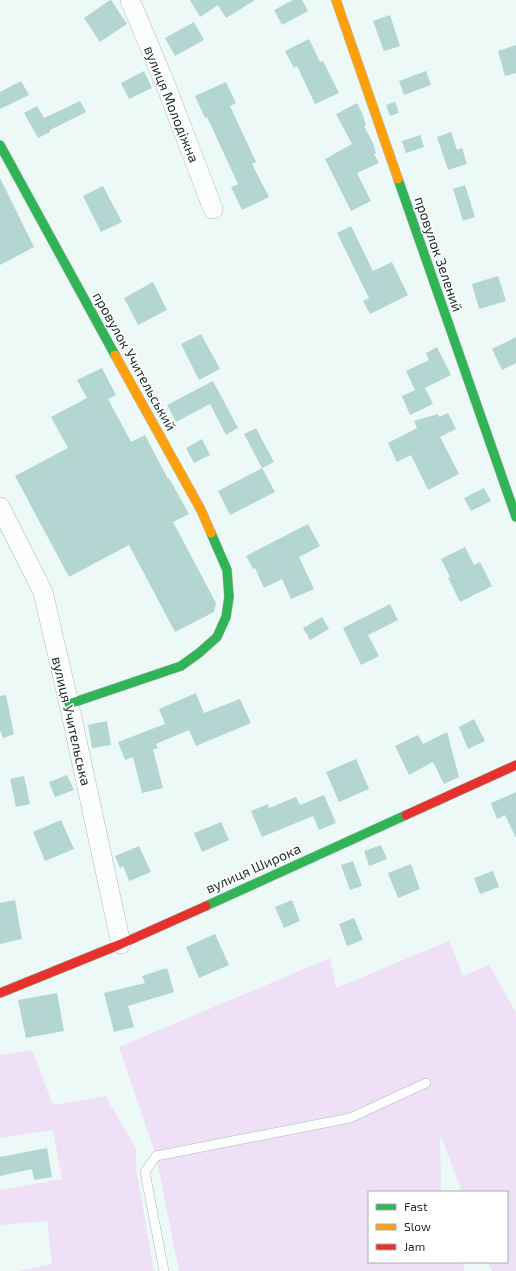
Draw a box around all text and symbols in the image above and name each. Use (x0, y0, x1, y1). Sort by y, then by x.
street label: вулиця Молодіжна (141, 43, 203, 165)
street label: провулок Зелений (411, 194, 467, 314)
street label: провулок Учительський (90, 289, 180, 433)
street label: вулиця Учительська (49, 655, 95, 787)
street label: вулиця Широка (203, 839, 303, 897)
legend (368, 1191, 508, 1263)
text: Fast (404, 1199, 428, 1213)
text: Slow (404, 1219, 431, 1233)
text: Jam (404, 1239, 425, 1253)

